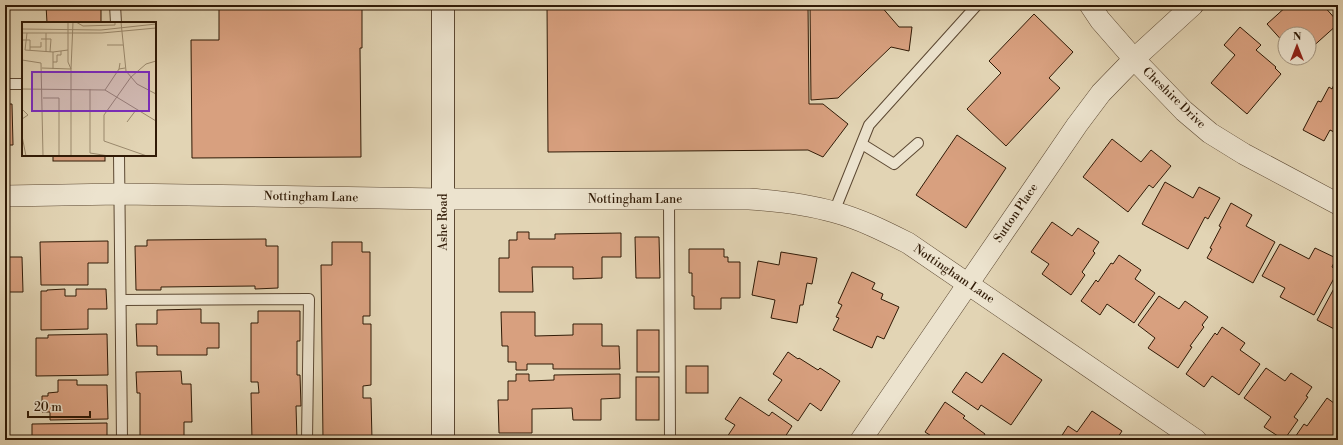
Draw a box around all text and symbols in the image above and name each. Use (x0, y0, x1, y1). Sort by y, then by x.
inset map (22, 22, 156, 156)
north arrow (1277, 26, 1317, 66)
text: N (1293, 30, 1302, 44)
street label: Cheshire Drive (1139, 64, 1209, 132)
street label: Sutton Place (991, 180, 1041, 246)
street label: Nottingham Lane (264, 189, 358, 205)
street label: Nottingham Lane (588, 192, 682, 207)
street label: Ashe Road (436, 193, 451, 252)
street label: Nottingham Lane (911, 241, 997, 307)
scale bar (28, 393, 90, 419)
text: 20 m (34, 400, 62, 415)

